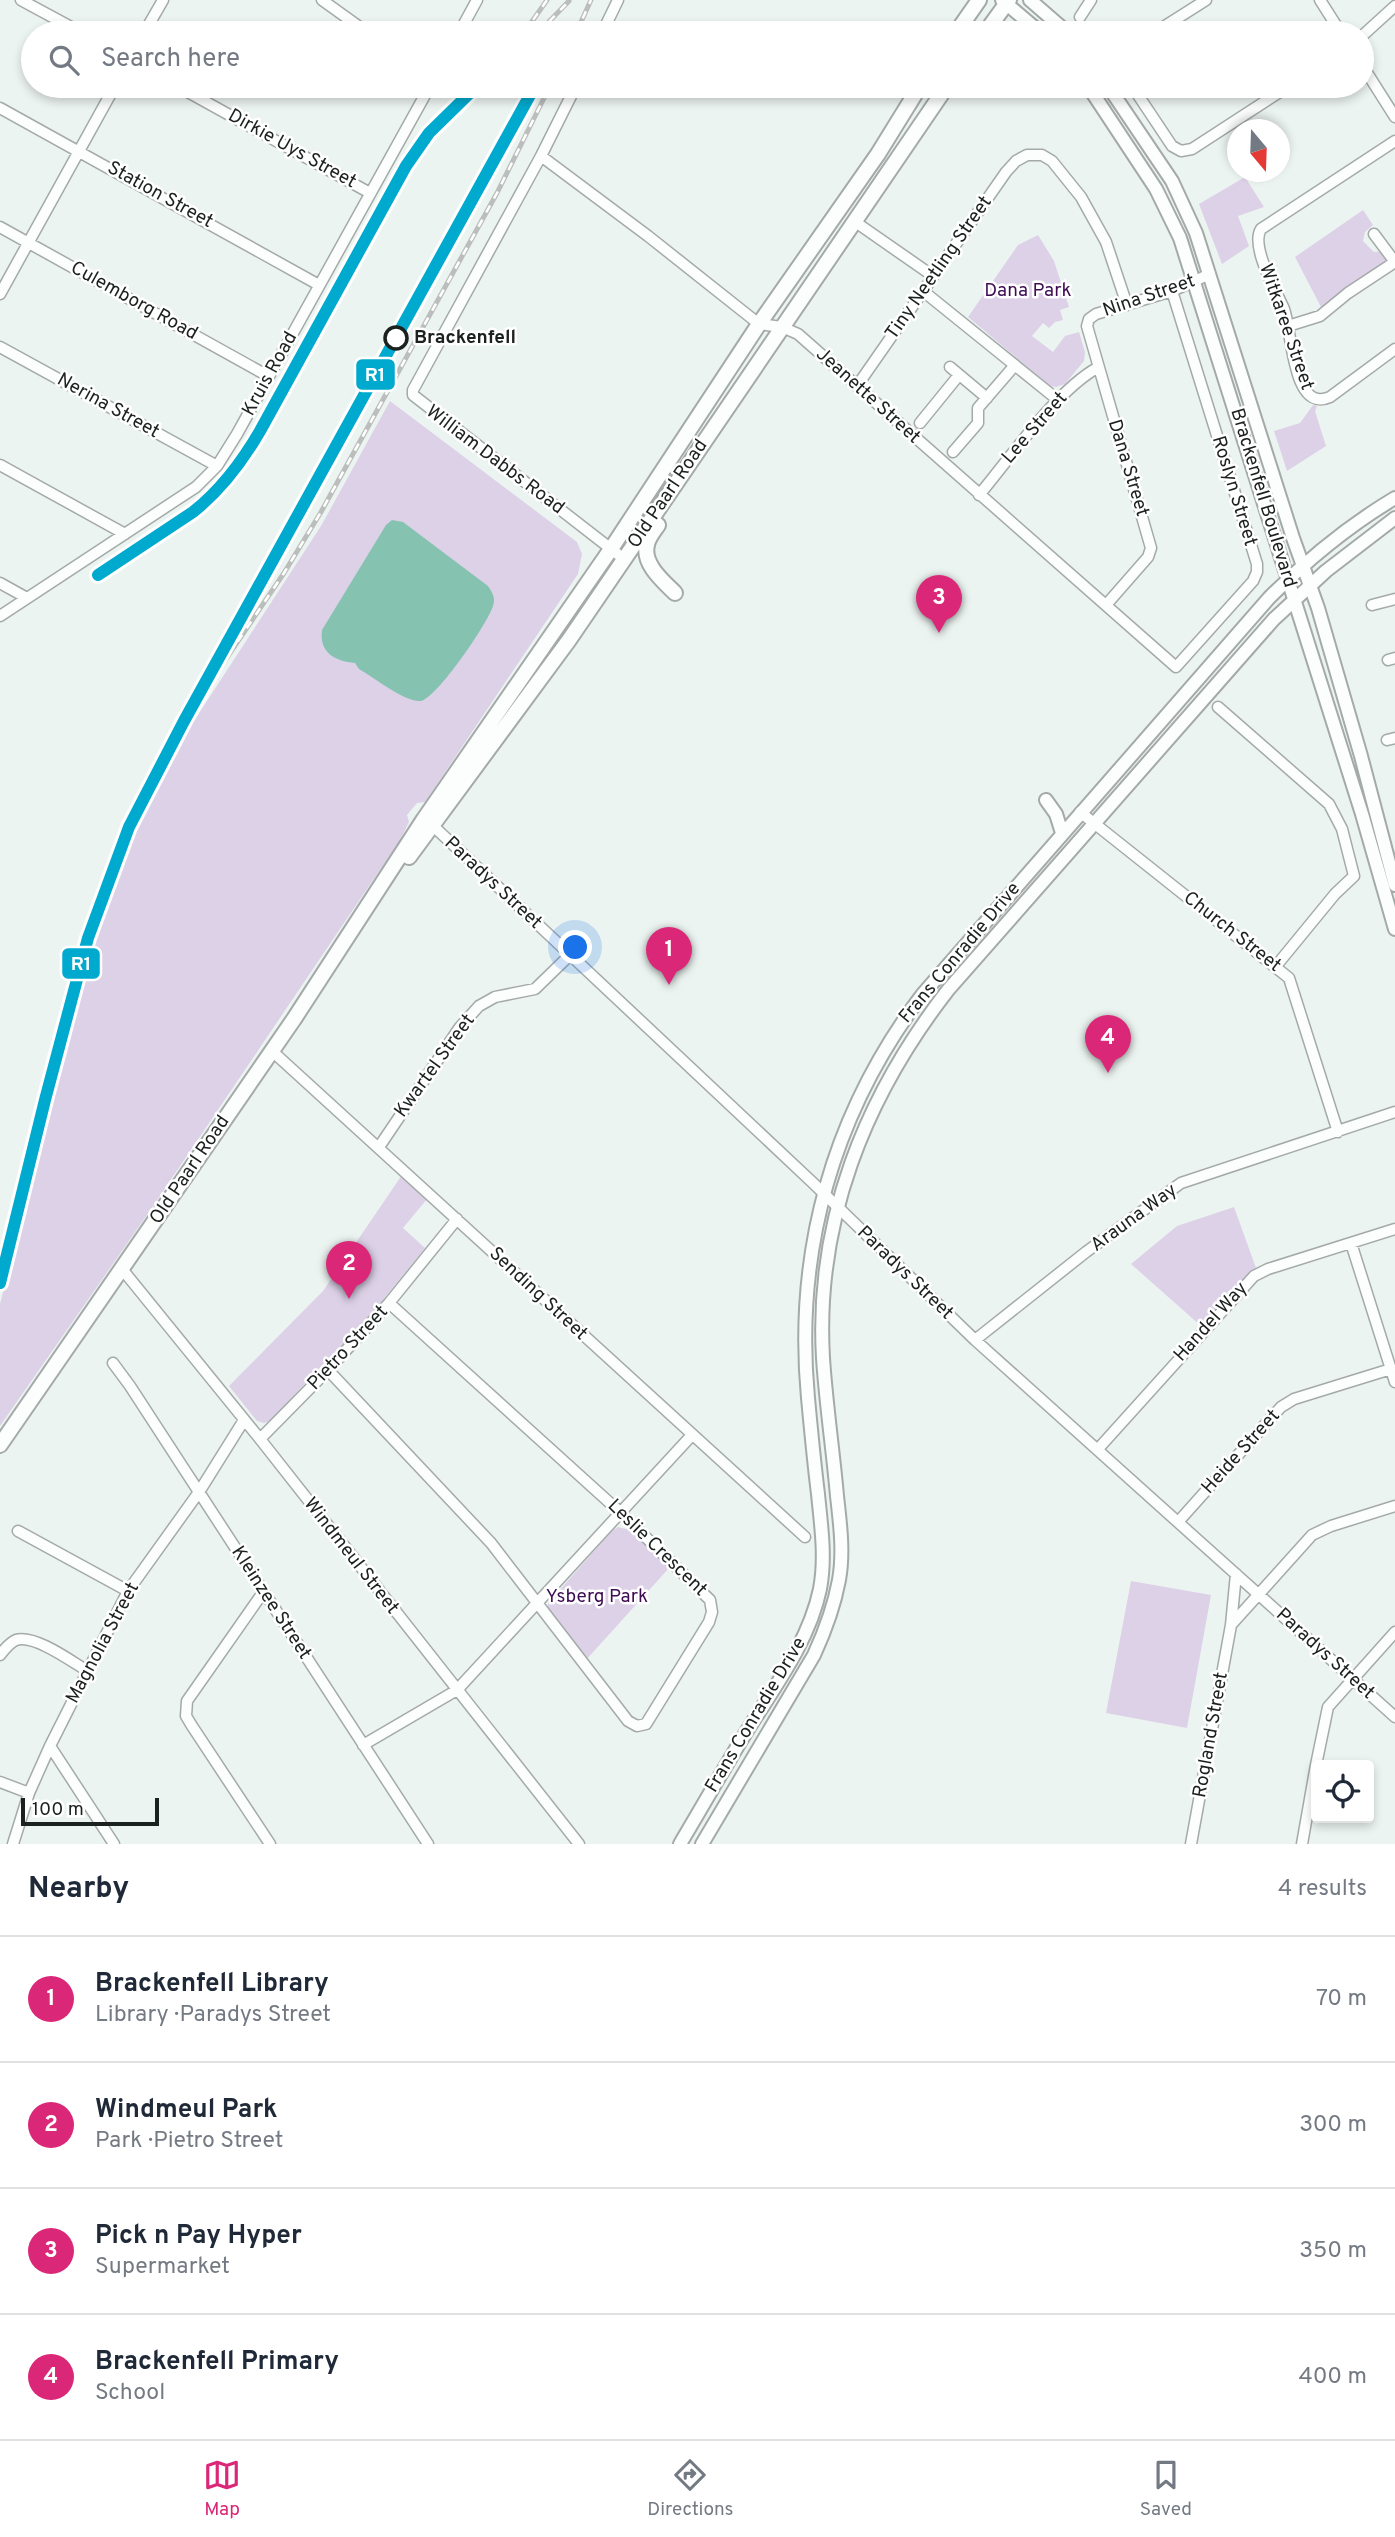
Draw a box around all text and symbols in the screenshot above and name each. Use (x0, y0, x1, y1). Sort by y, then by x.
search box (21, 21, 1374, 98)
icon: search (45, 41, 83, 79)
text: Search here (101, 43, 240, 76)
street label: Dirkie Uys Street (224, 104, 360, 194)
north arrow (1227, 119, 1290, 182)
street label: Station Street (103, 156, 217, 234)
street label: Tiny Neetling Street (880, 191, 998, 345)
street label: Culemborg Road (66, 256, 202, 346)
street label: Witkaree Street (1253, 261, 1319, 393)
street label: Nina Street (1100, 269, 1198, 323)
park label: Dana Park (984, 279, 1072, 303)
marker: Brackenfell (384, 326, 408, 350)
place label: Brackenfell (414, 326, 516, 350)
street label: Kruis Road (237, 328, 303, 420)
street label: Jeanette Street (811, 343, 925, 449)
line badge: R1 (355, 358, 396, 391)
text: R1 (365, 364, 385, 388)
street label: Nerina Street (53, 368, 163, 444)
street label: Lee Street (997, 387, 1073, 469)
street label: William Dabbs Road (421, 400, 569, 520)
street label: Brackenfell Boulevard (1224, 405, 1302, 591)
street label: Dana Street (1102, 416, 1154, 520)
street label: Roslyn Street (1206, 433, 1262, 549)
street label: Old Paarl Road (623, 435, 713, 553)
pin: 3 (916, 575, 962, 633)
street label: Paradys Street (439, 832, 547, 934)
street label: Frans Conradie Drive (894, 878, 1026, 1028)
street label: Church Street (1178, 886, 1286, 978)
pin: 1 (646, 927, 692, 985)
your location (558, 930, 592, 964)
line badge: R1 (61, 947, 101, 980)
text: R1 (71, 953, 91, 977)
street label: Kwartel Street (389, 1010, 481, 1122)
pin: 4 (1085, 1015, 1131, 1073)
street label: Old Paarl Road (145, 1111, 235, 1229)
street label: Arauna Way (1086, 1179, 1182, 1257)
street label: Paradys Street (852, 1221, 958, 1325)
pin: 2 (326, 1241, 372, 1299)
street label: Sending Street (484, 1242, 592, 1346)
street label: Handel Way (1169, 1277, 1253, 1367)
street label: Pietro Street (303, 1300, 393, 1396)
street label: Heide Street (1197, 1405, 1285, 1499)
street label: Windmeul Street (298, 1493, 404, 1619)
street label: Leslie Crescent (602, 1494, 712, 1602)
street label: Kleinzee Street (225, 1542, 317, 1664)
street label: Magnolia Street (61, 1578, 145, 1708)
park label: Ysberg Park (546, 1585, 648, 1609)
street label: Paradys Street (1270, 1603, 1380, 1705)
street label: Frans Conradie Drive (700, 1633, 812, 1797)
street label: Rogland Street (1188, 1670, 1234, 1800)
map controls (1311, 1760, 1374, 1823)
button: locate (1311, 1760, 1374, 1823)
scale bar (21, 1795, 159, 1827)
text: 100 m (32, 1798, 84, 1822)
text: Nearby (28, 1871, 129, 1908)
text: 4 results (1278, 1875, 1367, 1904)
text: Brackenfell Library (95, 1968, 329, 2001)
text: 1 (46, 1985, 56, 2014)
text: 70 m (1316, 1985, 1367, 2014)
text: Library · Paradys Street (95, 2001, 331, 2030)
text: Windmeul Park (95, 2094, 278, 2127)
text: 2 (44, 2111, 58, 2140)
text: 300 m (1299, 2111, 1367, 2140)
text: Park · Pietro Street (95, 2127, 283, 2156)
text: Pick n Pay Hyper (95, 2220, 302, 2253)
text: 3 (44, 2237, 58, 2266)
text: 350 m (1299, 2237, 1367, 2266)
text: Supermarket (95, 2253, 230, 2282)
text: Brackenfell Primary (95, 2346, 339, 2379)
text: 4 (44, 2363, 58, 2392)
text: 400 m (1298, 2363, 1367, 2392)
text: School (95, 2379, 165, 2408)
tab: Map (203, 2456, 241, 2522)
tab: Directions (647, 2456, 734, 2522)
tab: Saved (1140, 2456, 1192, 2522)

